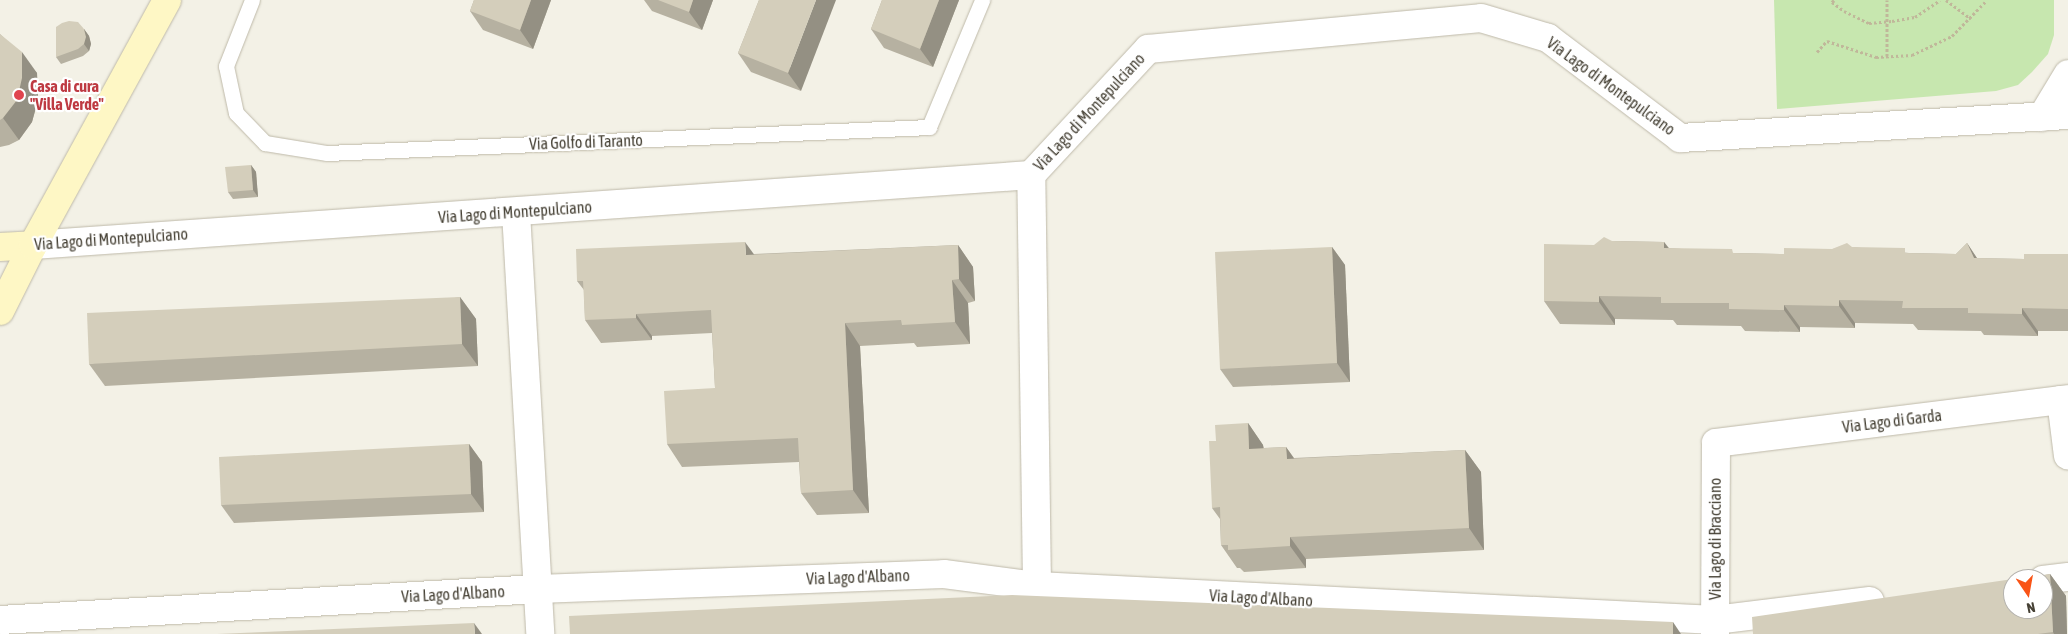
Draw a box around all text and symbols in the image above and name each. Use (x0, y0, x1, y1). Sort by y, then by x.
street label: Via Lago di Montepulciano (1543, 33, 1679, 139)
street label: Via Lago di Montepulciano (1029, 49, 1149, 175)
place label: Casa di cura "Villa Verde" (30, 76, 104, 114)
marker: Casa di cura "Villa Verde" (12, 88, 26, 102)
street label: Via Golfo di Taranto (529, 130, 643, 154)
street label: Via Lago di Montepulciano (438, 197, 592, 227)
street label: Via Lago di Montepulciano (34, 224, 188, 254)
street label: Via Lago di Garda (1841, 405, 1943, 437)
street label: Via Lago di Bracciano (1705, 478, 1725, 600)
street label: Via Lago d'Albano (806, 566, 910, 588)
north arrow (2003, 569, 2053, 619)
street label: Via Lago d'Albano (401, 582, 505, 606)
street label: Via Lago d'Albano (1209, 586, 1313, 610)
text: N (2025, 599, 2037, 616)

